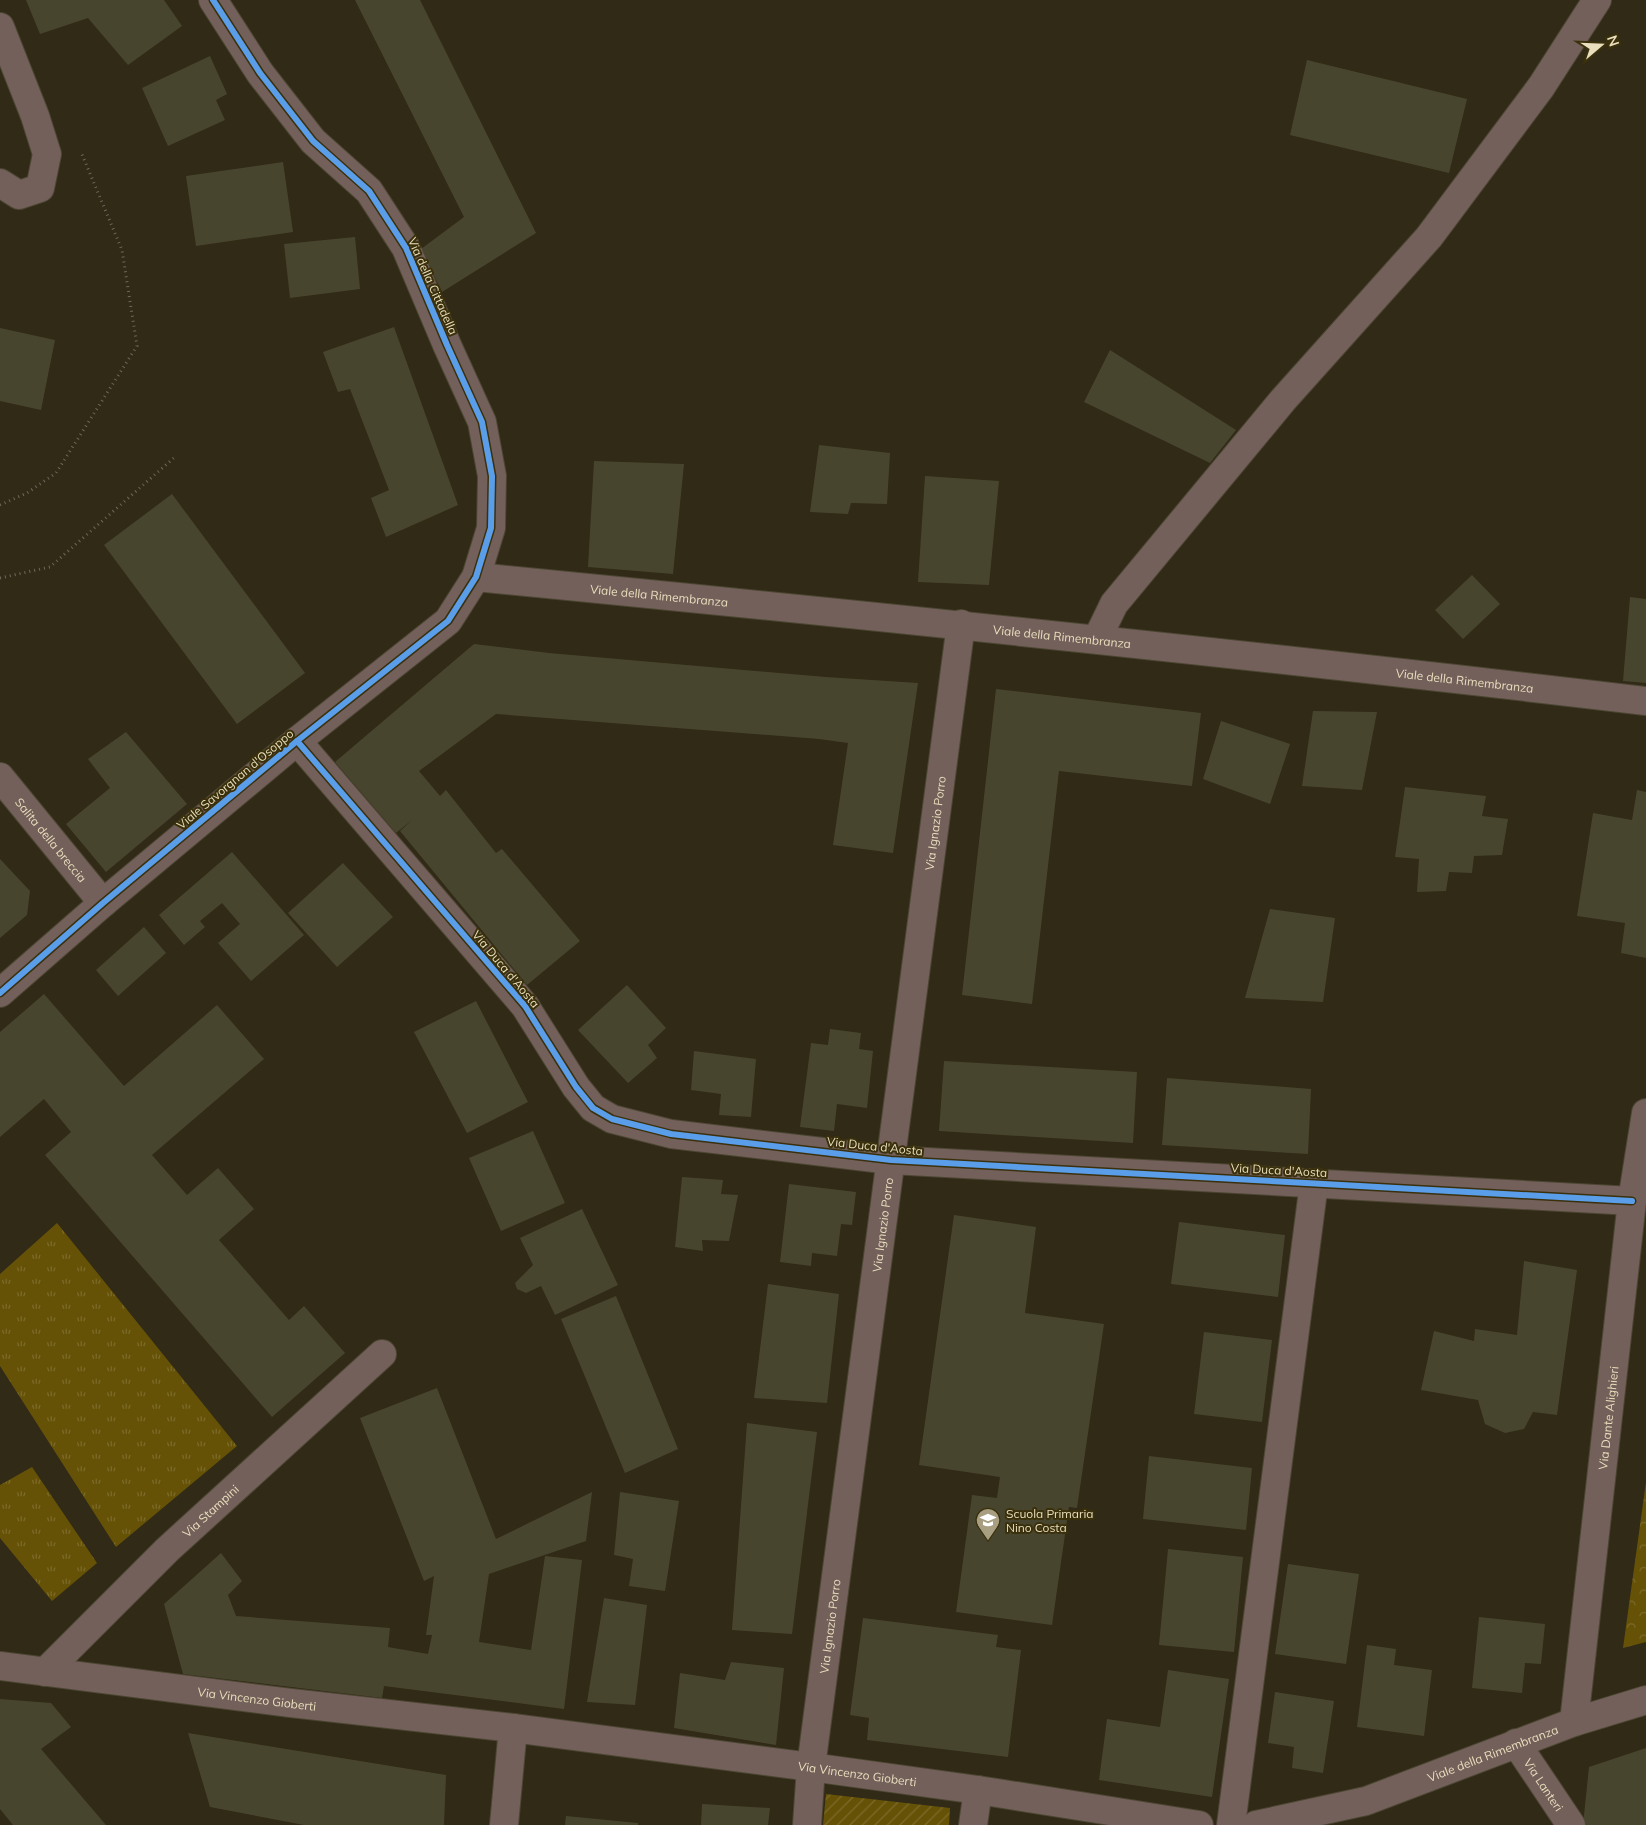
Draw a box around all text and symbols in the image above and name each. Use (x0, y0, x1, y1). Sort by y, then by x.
north arrow (1576, 20, 1626, 70)
text: N (1603, 33, 1624, 49)
street label: Via della Cittadella (405, 235, 461, 337)
street label: Viale della Rimembranza (589, 581, 729, 609)
street label: Viale della Rimembranza (992, 621, 1132, 651)
street label: Viale della Rimembranza (1395, 665, 1534, 695)
street label: Viale Savorgnan d'Osoppo (174, 726, 297, 832)
street label: Via Ignazio Porro (921, 775, 949, 871)
street label: Salita della breccia (12, 794, 90, 885)
street label: Via Duca d'Aosta (469, 927, 543, 1011)
street label: Via Duca d'Aosta (826, 1134, 924, 1158)
street label: Via Duca d'Aosta (1230, 1160, 1328, 1180)
street label: Via Ignazio Porro (869, 1176, 896, 1273)
street label: Via Dante Alighieri (1595, 1365, 1621, 1470)
street label: Via Stampini (179, 1481, 242, 1540)
place label: Scuola Primaria Nino Costa (1006, 1506, 1093, 1535)
school or university icon: Scuola Primaria Nino Costa (975, 1507, 1001, 1541)
street label: Via Ignazio Porro (816, 1578, 843, 1675)
street label: Via Vincenzo Gioberti (197, 1684, 317, 1713)
street label: Viale della Rimembranza (1425, 1721, 1560, 1785)
street label: Via Lanteri (1521, 1755, 1567, 1814)
street label: Via Vincenzo Gioberti (797, 1758, 918, 1789)

